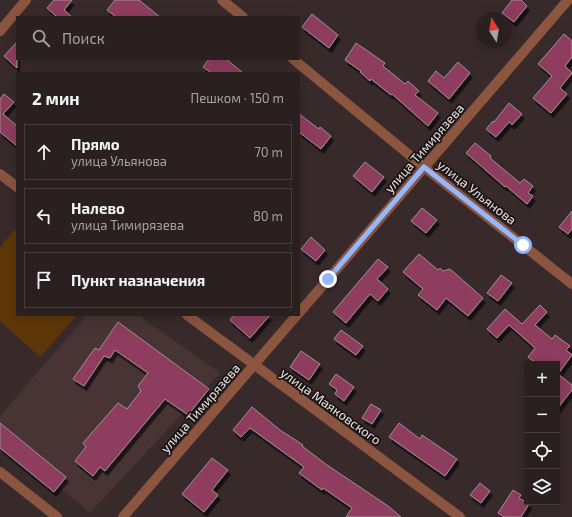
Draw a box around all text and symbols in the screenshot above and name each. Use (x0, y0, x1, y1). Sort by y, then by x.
north arrow (476, 12, 512, 48)
search box (16, 16, 300, 60)
icon: search (30, 27, 52, 49)
text: Поиск (62, 29, 105, 47)
text: 2 мин (32, 88, 80, 108)
text: Пешком · 150 m (191, 90, 284, 106)
street label: улица Тимирязева (381, 100, 467, 196)
text: Прямо (71, 135, 120, 153)
icon: ahead (33, 141, 55, 163)
text: 70 m (254, 144, 283, 160)
text: улица Ульянова (71, 153, 167, 169)
street label: улица Ульянова (434, 156, 520, 228)
text: Налево (71, 199, 125, 217)
icon: left (33, 205, 55, 227)
text: 80 m (253, 208, 283, 224)
text: улица Тимирязева (71, 217, 184, 233)
route start (514, 236, 532, 254)
icon: arrive (33, 269, 55, 291)
route end (319, 270, 337, 288)
text: Пункт назначения (71, 271, 205, 289)
street label: улица Тимирязева (157, 360, 243, 456)
map controls (524, 361, 560, 505)
button: + (524, 361, 560, 397)
street label: улица Маяковского (278, 364, 384, 448)
button: − (524, 397, 560, 433)
button: locate (524, 433, 560, 469)
button: layers (524, 469, 560, 505)

